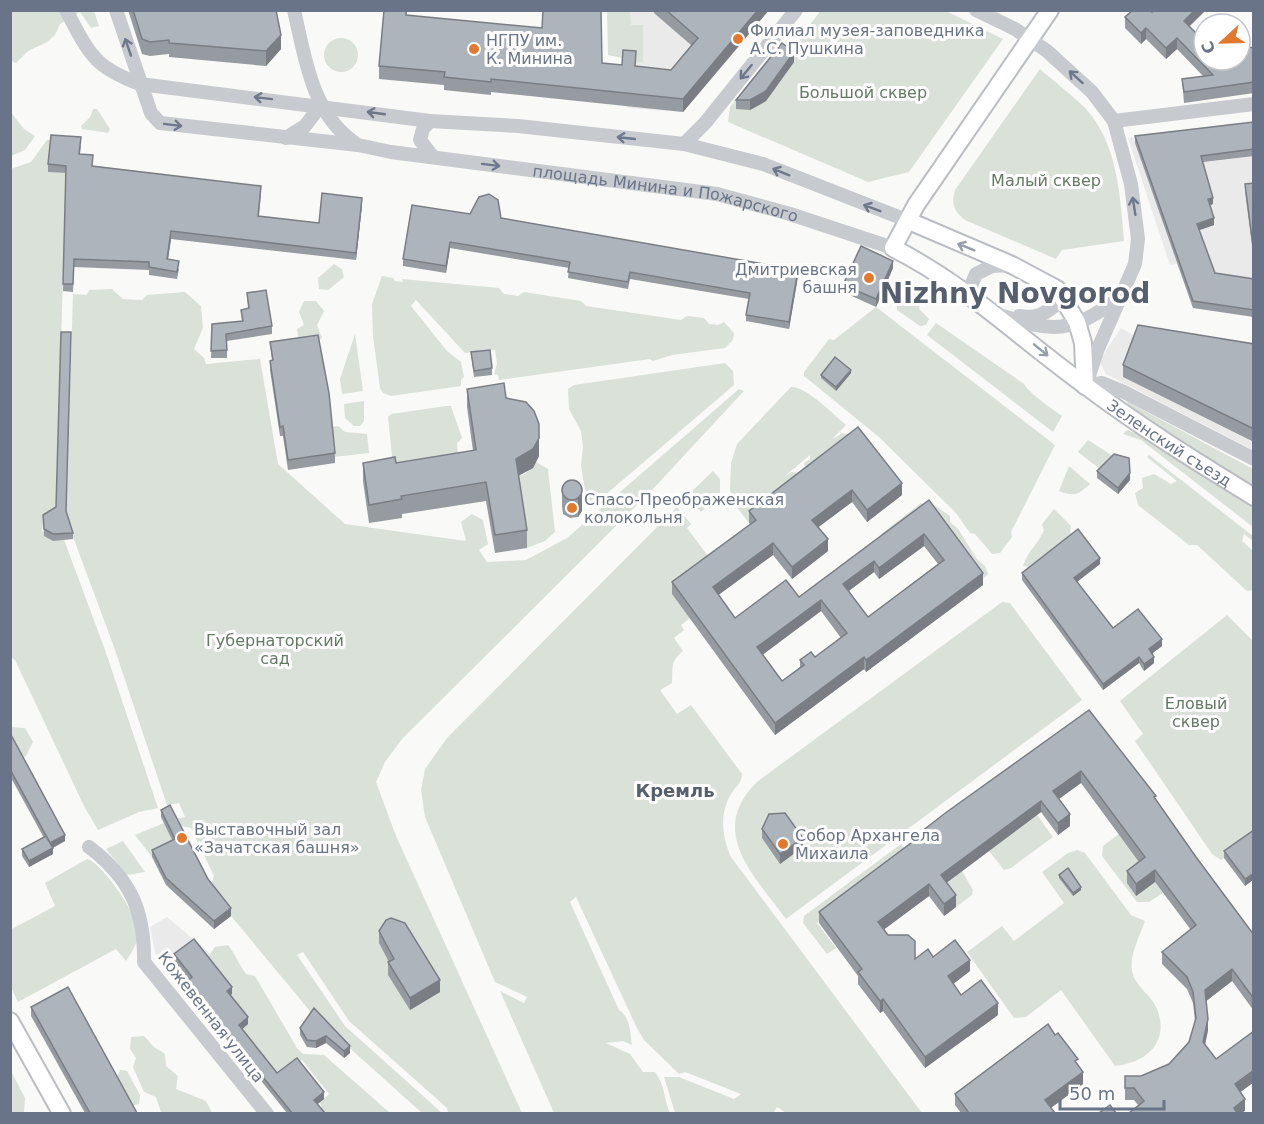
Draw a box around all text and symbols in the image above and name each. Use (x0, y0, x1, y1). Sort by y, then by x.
north arrow (1192, 12, 1252, 72)
place label: Филиал музея-заповедника А.С. Пушкина (750, 21, 984, 58)
place label: НГПУ им. К. Минина (486, 31, 573, 68)
marker: Филиал музея-заповедника А.С. Пушкина (731, 32, 745, 46)
one-way arrow (121, 38, 132, 57)
text: С (1198, 38, 1220, 56)
marker: НГПУ им. К. Минина (467, 42, 481, 56)
one-way arrow (739, 64, 752, 80)
one-way arrow (1069, 70, 1084, 84)
park label: Большой сквер (799, 83, 927, 102)
one-way arrow (254, 93, 274, 104)
one-way arrow (366, 108, 386, 119)
one-way arrow (163, 120, 183, 131)
one-way arrow (616, 132, 636, 143)
one-way arrow (481, 159, 500, 170)
street label: площадь Минина и Пожарского (532, 161, 801, 226)
one-way arrow (773, 166, 791, 177)
park label: Малый сквер (991, 171, 1101, 190)
one-way arrow (1129, 197, 1140, 217)
one-way arrow (863, 202, 882, 213)
one-way arrow (957, 241, 975, 252)
place label: Дмитриевская башня (735, 260, 857, 297)
marker: Дмитриевская башня (862, 271, 876, 285)
district label: Nizhny Novgorod (880, 277, 1150, 310)
one-way arrow (1033, 344, 1049, 357)
street label: Зеленский съезд (1104, 395, 1235, 490)
place label: Спасо-Преображенская колокольня (584, 490, 784, 527)
marker: Спасо-Преображенская колокольня (565, 501, 579, 515)
park label: Губернаторский сад (206, 631, 344, 668)
park label: Еловый сквер (1165, 694, 1227, 731)
district label: Кремль (635, 780, 715, 801)
place label: Выставочный зал «Зачатская башня» (194, 820, 360, 857)
place label: Собор Архангела Михаила (795, 826, 940, 863)
marker: Выставочный зал «Зачатская башня» (175, 831, 189, 845)
marker: Собор Архангела Михаила (776, 837, 790, 851)
street label: Кожевенная улица (154, 948, 268, 1086)
scale bar (1060, 1073, 1164, 1111)
text: 50 m (1069, 1083, 1115, 1104)

